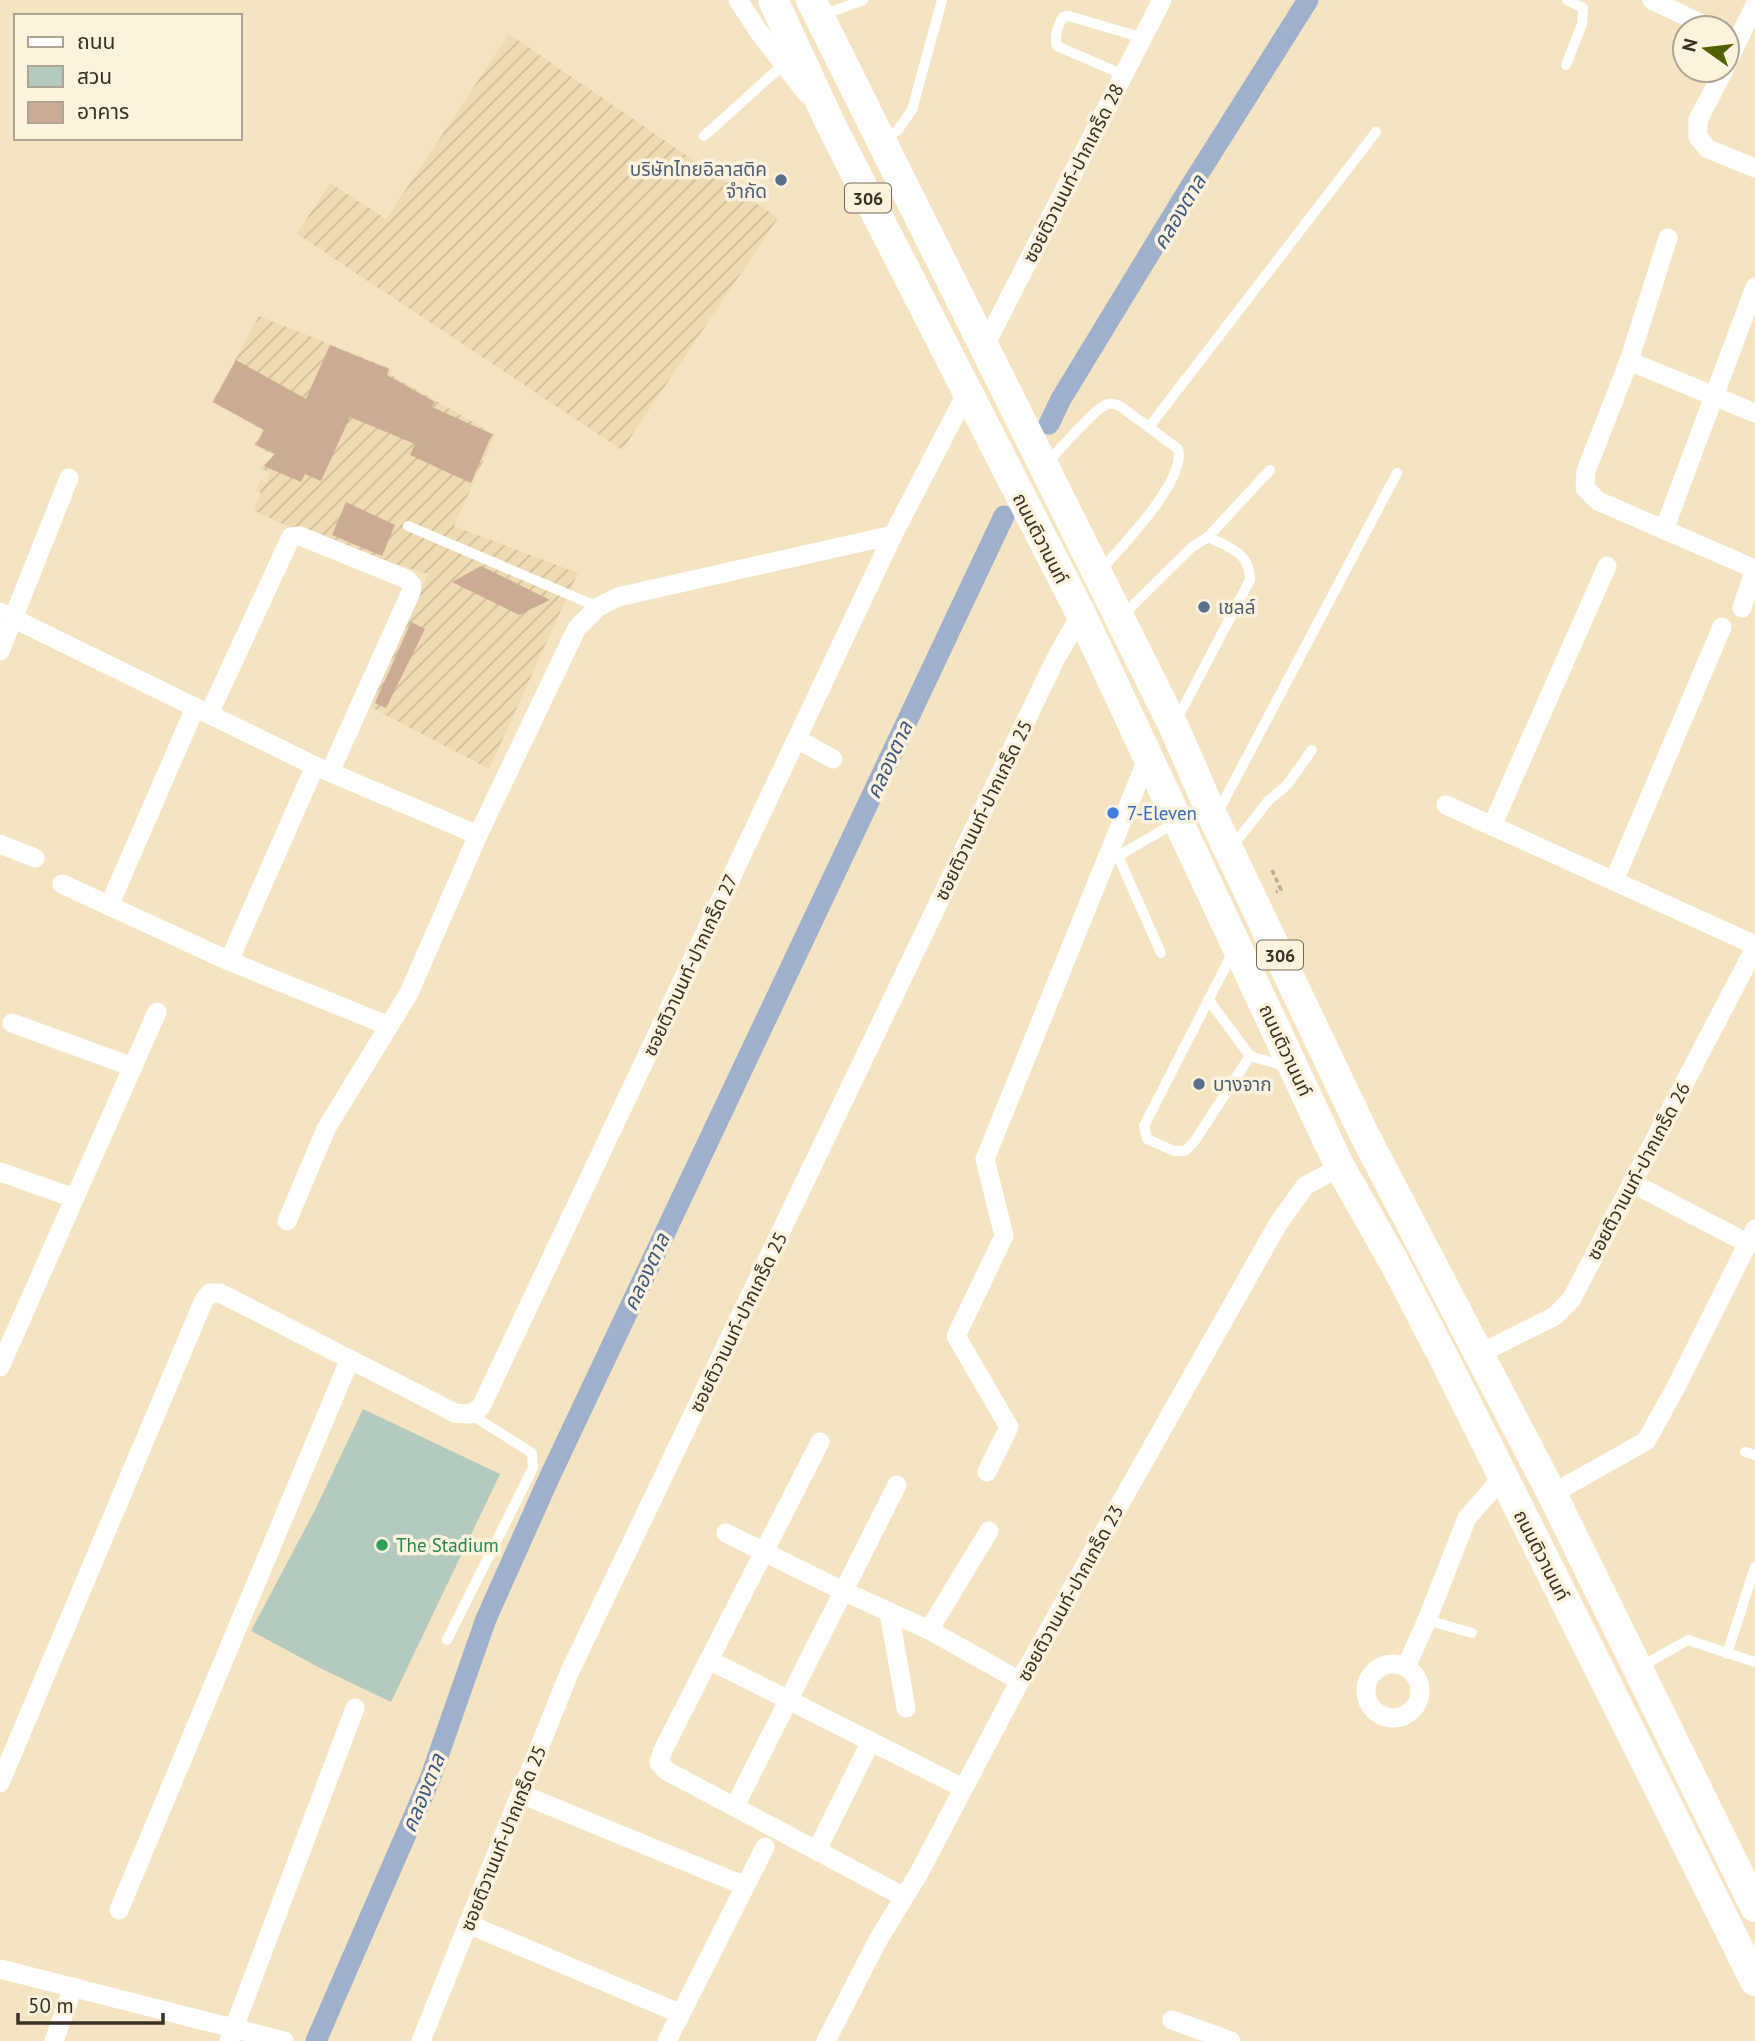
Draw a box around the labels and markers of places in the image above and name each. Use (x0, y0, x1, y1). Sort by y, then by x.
place label: บริษัทไทยอิลาสติค จำกัด (630, 157, 767, 203)
marker: บริษัทไทยอิลาสติค จำกัด (773, 172, 789, 188)
place label: เชลล์ (1218, 595, 1256, 619)
marker: เชลล์ (1196, 599, 1212, 615)
place label: 7-Eleven (1127, 801, 1197, 825)
marker: 7-Eleven (1105, 805, 1121, 821)
place label: บางจาก (1213, 1072, 1272, 1096)
marker: บางจาก (1191, 1076, 1207, 1092)
place label: The Stadium (396, 1533, 499, 1557)
marker: The Stadium (374, 1537, 390, 1553)

